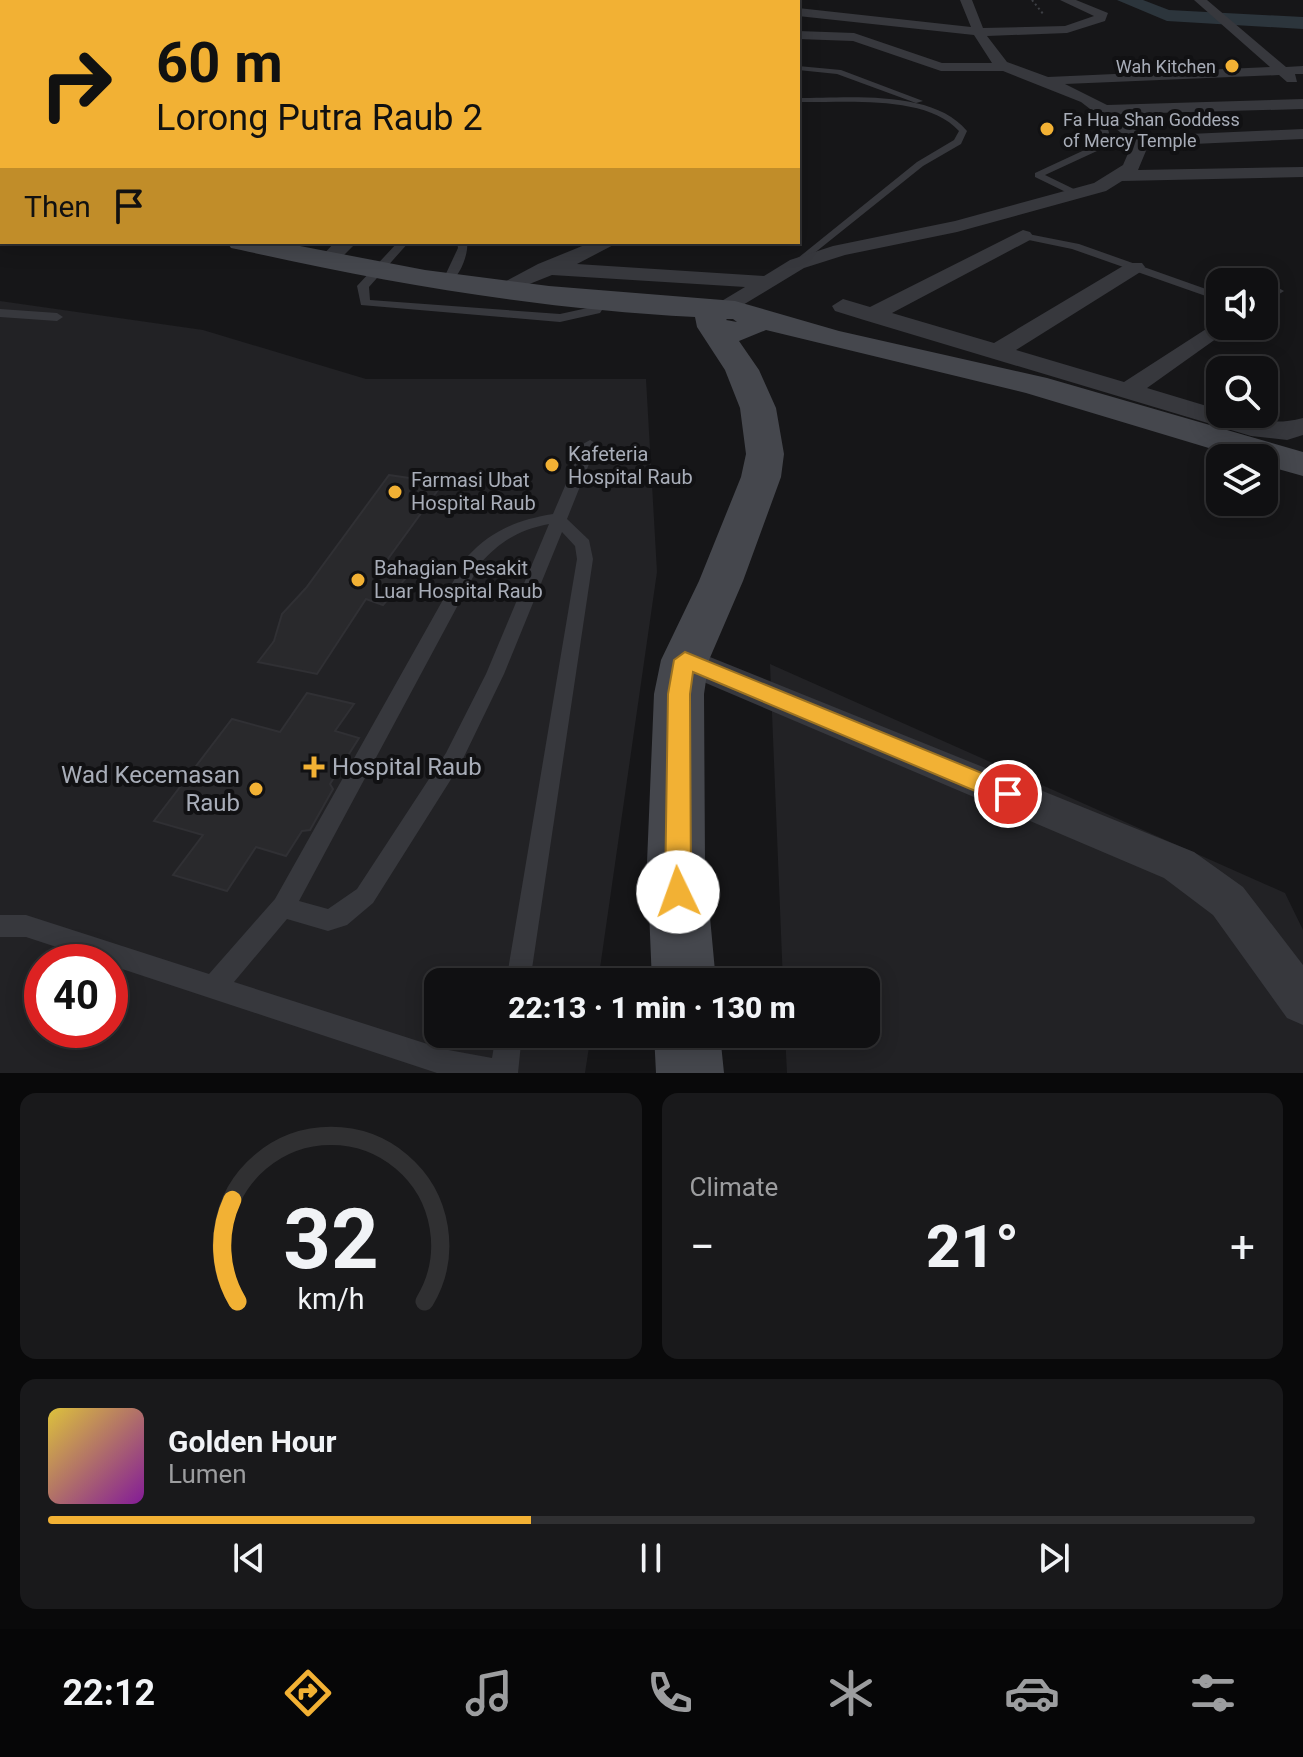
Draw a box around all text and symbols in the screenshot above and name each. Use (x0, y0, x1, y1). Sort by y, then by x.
text: 60 m (156, 30, 283, 96)
icon: right (24, 32, 128, 136)
place label: Wah Kitchen (1116, 56, 1216, 77)
marker: Wah Kitchen (1223, 57, 1241, 75)
text: Lorong Putra Raub 2 (156, 97, 483, 139)
place label: Fa Hua Shan Goddess of Mercy Temple (1063, 109, 1240, 151)
marker: Fa Hua Shan Goddess of Mercy Temple (1038, 120, 1056, 138)
icon: arrive (107, 184, 151, 228)
text: Then (24, 189, 91, 224)
map controls (1206, 268, 1278, 516)
button: sound (1206, 268, 1278, 340)
button: search (1206, 356, 1278, 428)
place label: Kafeteria Hospital Raub (568, 442, 693, 489)
button: layers (1206, 444, 1278, 516)
marker: Kafeteria Hospital Raub (543, 456, 561, 474)
place label: Farmasi Ubat Hospital Raub (411, 468, 536, 515)
marker: Farmasi Ubat Hospital Raub (386, 483, 404, 501)
place label: Bahagian Pesakit Luar Hospital Raub (374, 556, 543, 603)
marker: Bahagian Pesakit Luar Hospital Raub (349, 571, 367, 589)
place label: Hospital Raub (332, 753, 482, 781)
marker: Hospital Raub (303, 756, 325, 778)
pin (974, 760, 1042, 828)
place label: Wad Kecemasan Raub (61, 761, 240, 817)
icon: arrive (986, 772, 1030, 816)
marker: Wad Kecemasan Raub (247, 780, 265, 798)
position arrow (636, 850, 720, 934)
speed limit sign: 40 (24, 944, 128, 1048)
text: 22:13 · 1 min · 130 m (508, 990, 796, 1025)
text: Climate (690, 1172, 778, 1202)
text: 32 (283, 1191, 378, 1288)
text: 21° (926, 1211, 1019, 1282)
text: − (690, 1221, 715, 1273)
text: + (1230, 1221, 1255, 1273)
text: km/h (297, 1282, 364, 1316)
text: Golden Hour (168, 1424, 337, 1459)
text: Lumen (168, 1459, 247, 1489)
icon: previous (227, 1536, 271, 1580)
icon: pause (629, 1536, 673, 1580)
icon: next (1032, 1536, 1076, 1580)
icon: directions (280, 1665, 336, 1721)
icon: music (461, 1665, 517, 1721)
icon: phone (642, 1665, 698, 1721)
icon: climate (823, 1665, 879, 1721)
icon: car (1004, 1665, 1060, 1721)
icon: filters (1185, 1665, 1241, 1721)
text: 22:12 (62, 1672, 155, 1714)

